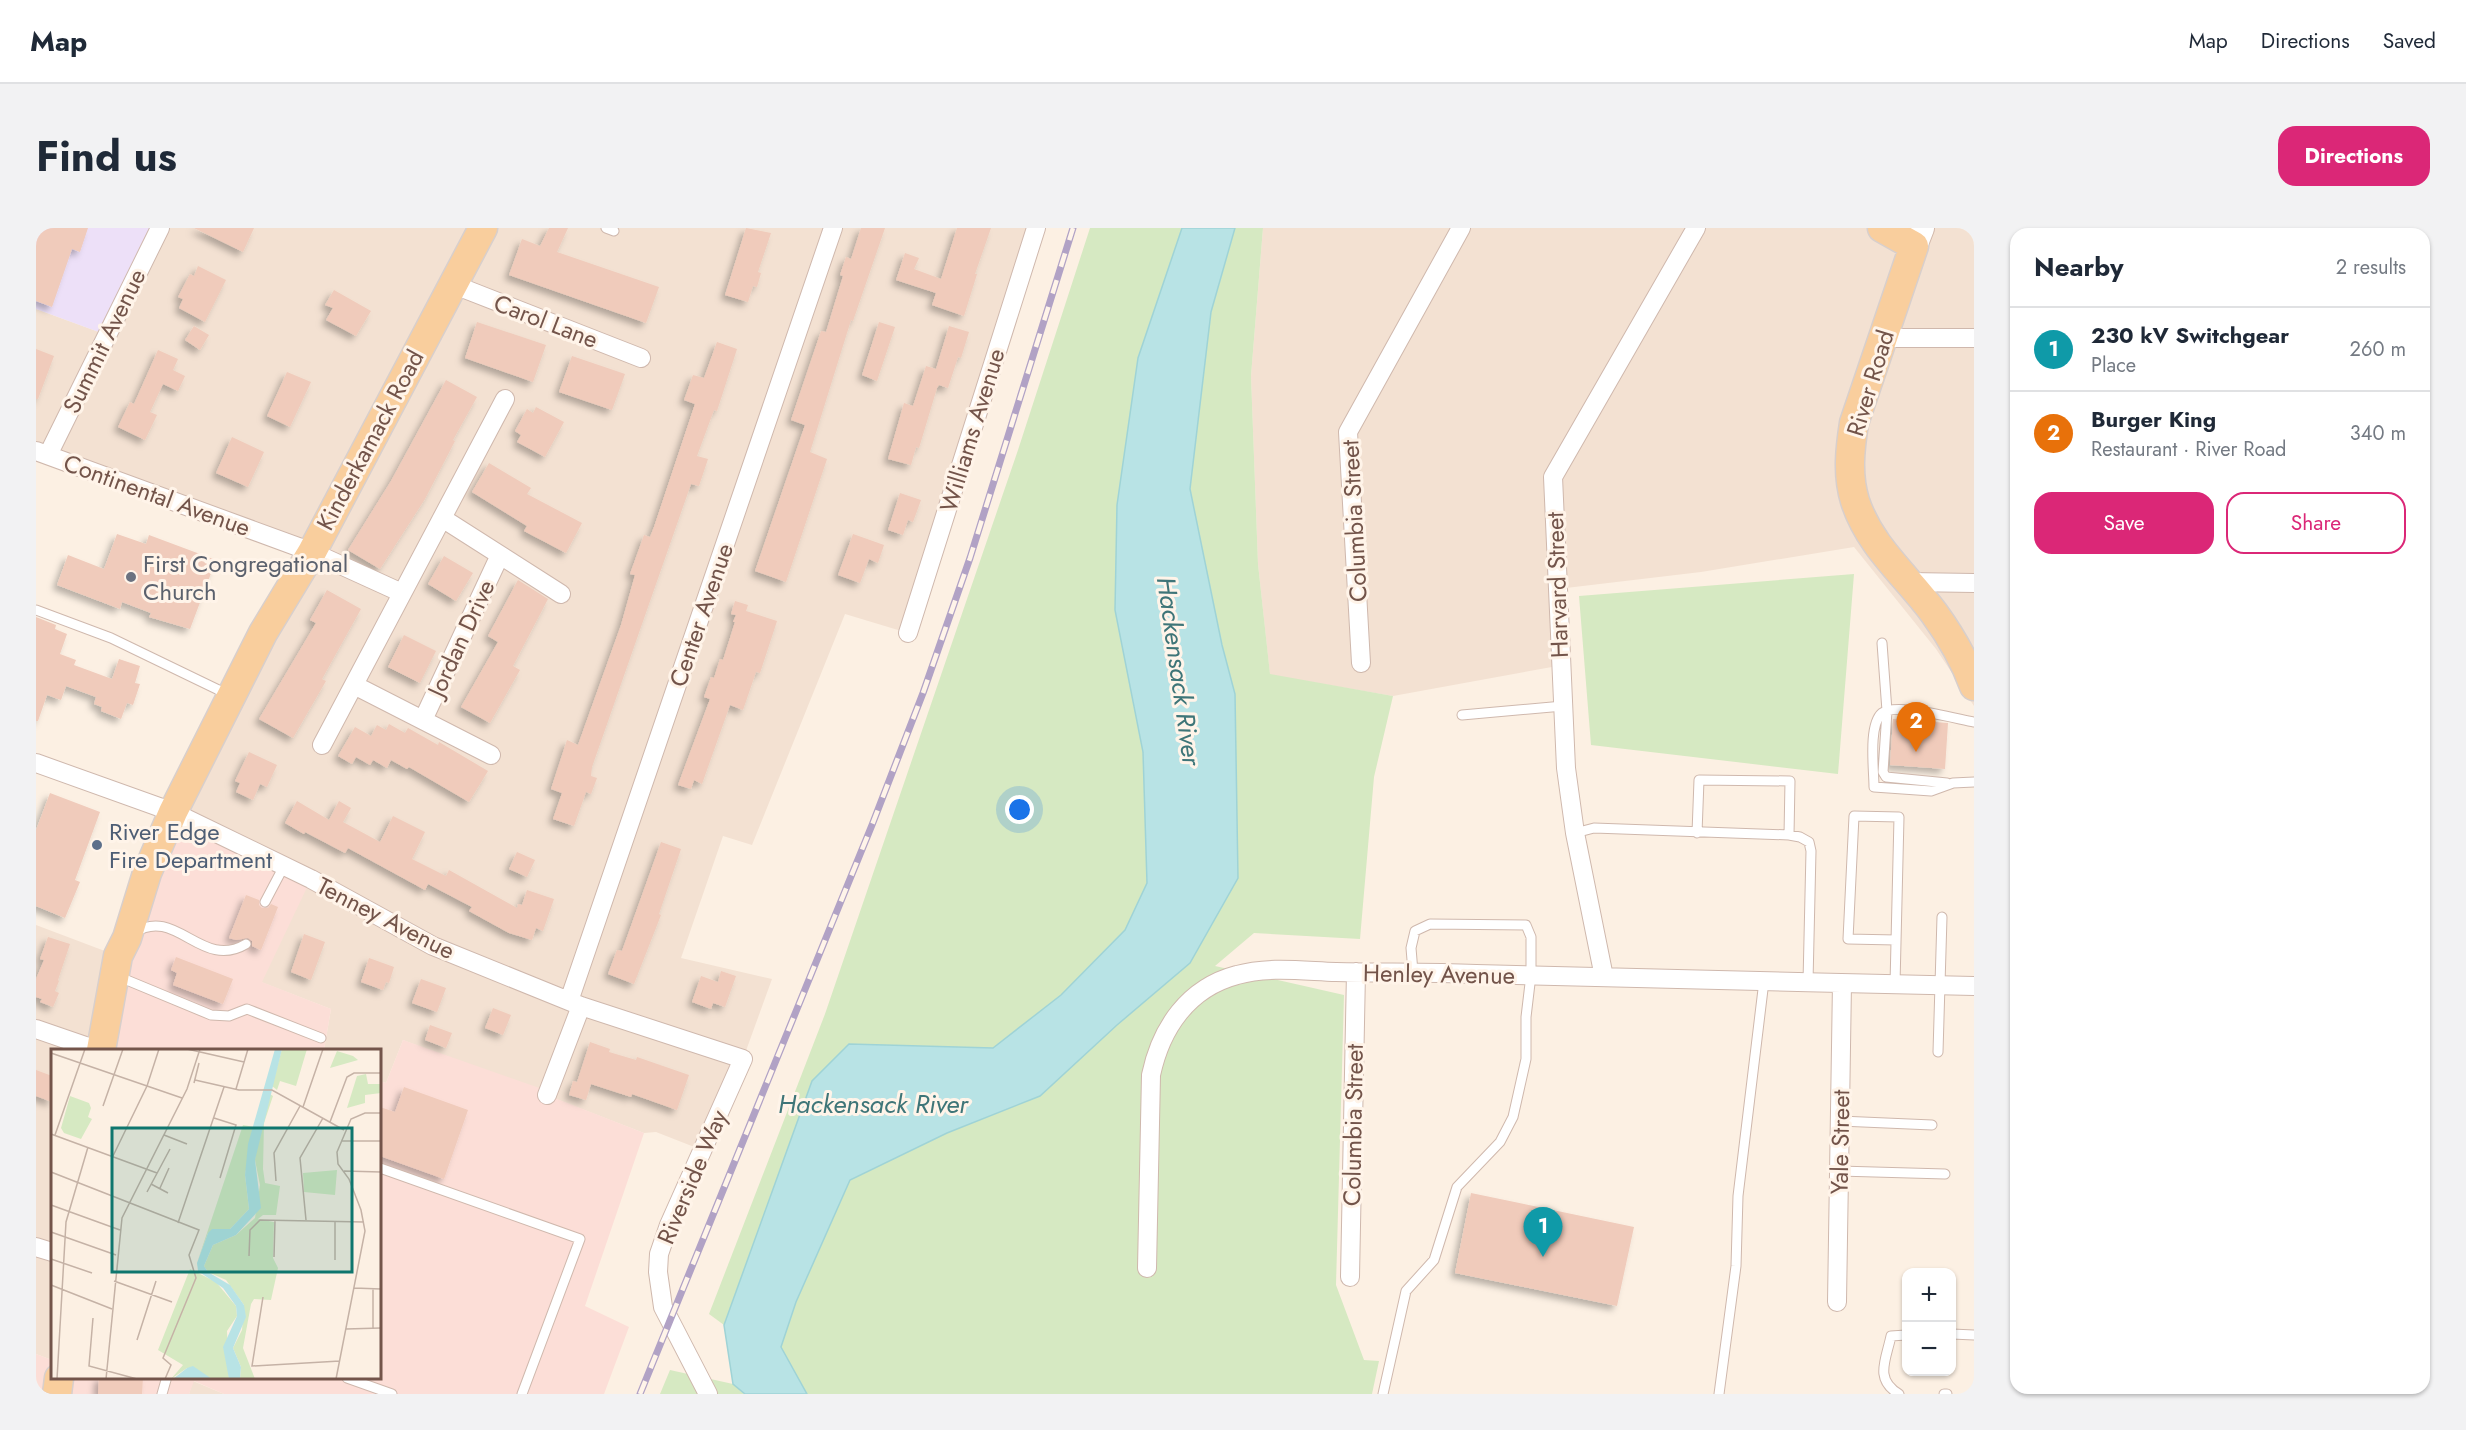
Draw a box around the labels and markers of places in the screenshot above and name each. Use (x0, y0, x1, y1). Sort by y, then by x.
place label: First Congregational Church (143, 546, 348, 609)
marker: First Congregational Church (124, 570, 138, 584)
pin: 2 (1896, 702, 1936, 752)
place label: River Edge Fire Department (109, 814, 272, 877)
marker: River Edge Fire Department (90, 838, 104, 852)
pin: 1 (1524, 1208, 1562, 1257)

